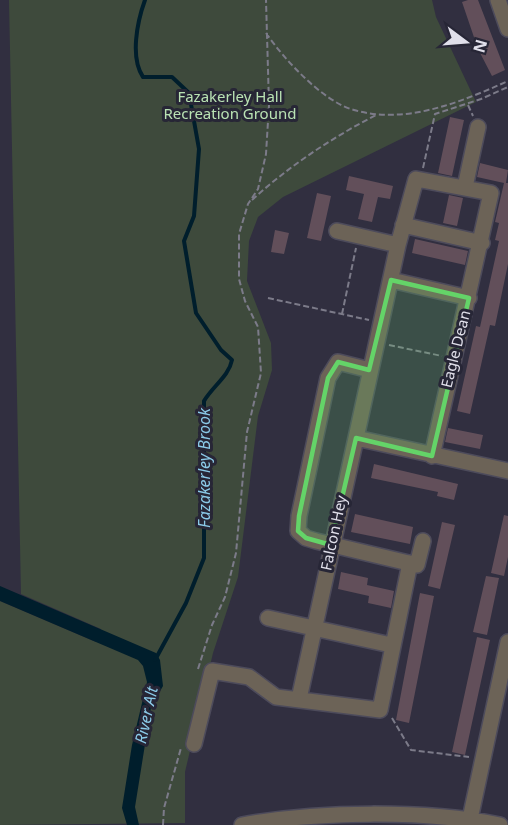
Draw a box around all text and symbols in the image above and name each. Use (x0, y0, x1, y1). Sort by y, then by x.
north arrow (436, 12, 496, 72)
text: N (468, 37, 493, 55)
park label: Fazakerley Hall Recreation Ground (164, 86, 296, 123)
street label: Eagle Dean (436, 308, 474, 390)
water label: Fazakerley Brook (193, 407, 215, 528)
street label: Falcon Hey (315, 493, 351, 572)
water label: River Alt (129, 684, 163, 746)

